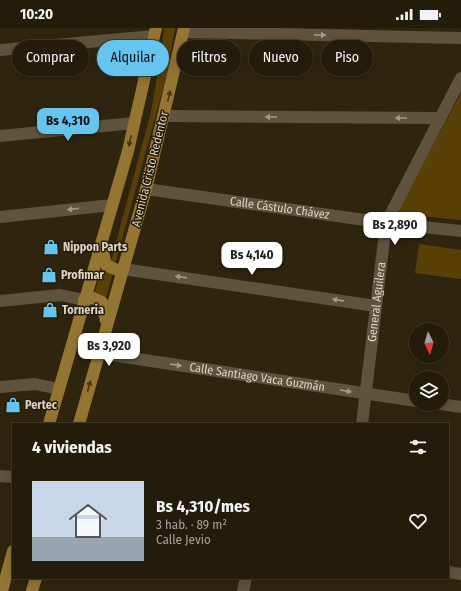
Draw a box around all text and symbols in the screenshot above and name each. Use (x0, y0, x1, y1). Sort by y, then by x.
text: 10:20 (20, 5, 53, 23)
one-way arrow (314, 32, 326, 39)
chip: Comprar (12, 40, 89, 76)
chip: Alquilar (97, 40, 169, 76)
chip: Filtros (177, 40, 241, 76)
chip: Nuevo (249, 40, 313, 76)
chip: Piso (321, 40, 373, 76)
one-way arrow (166, 90, 172, 102)
pin: Bs 4,310 (27, 108, 109, 142)
street label: Avenida Cristo Redentor (129, 109, 171, 228)
text: Bs 4,310 (46, 113, 90, 128)
one-way arrow (264, 114, 277, 120)
one-way arrow (394, 115, 407, 121)
one-way arrow (126, 135, 132, 148)
street label: Calle Cástulo Chávez (229, 194, 330, 222)
one-way arrow (67, 206, 79, 212)
pin: Bs 2,890 (354, 212, 436, 246)
text: Bs 2,890 (372, 217, 418, 232)
shop icon: Nippon Parts (42, 238, 60, 256)
place label: Nippon Parts (63, 240, 128, 254)
pin: Bs 4,140 (211, 242, 293, 276)
text: Bs 4,140 (230, 247, 274, 262)
street label: General Aguilera (365, 261, 388, 343)
shop icon: Profimar (40, 266, 58, 284)
place label: Profimar (61, 268, 104, 282)
one-way arrow (175, 274, 188, 280)
one-way arrow (332, 297, 344, 303)
shop icon: Torneria (41, 301, 59, 319)
place label: Torneria (62, 303, 104, 317)
north arrow (409, 323, 449, 363)
map controls (409, 323, 449, 411)
pin: Bs 3,920 (68, 333, 150, 367)
text: Bs 3,920 (87, 338, 131, 353)
street label: Calle Santiago Vaca Guzmán (188, 360, 326, 394)
one-way arrow (169, 362, 182, 368)
button: layers (409, 371, 449, 411)
one-way arrow (86, 380, 92, 392)
one-way arrow (340, 388, 352, 394)
shop icon: Pertec (4, 396, 22, 414)
place label: Pertec (25, 398, 58, 412)
icon: filters (407, 436, 429, 458)
text: 4 viviendas (32, 437, 112, 458)
text: Bs 4,310/mes (156, 496, 250, 517)
icon: home (64, 497, 112, 545)
icon: heart (407, 510, 429, 532)
text: 3 hab. · 89 m² (156, 517, 227, 532)
text: Calle Jevio (156, 532, 211, 547)

